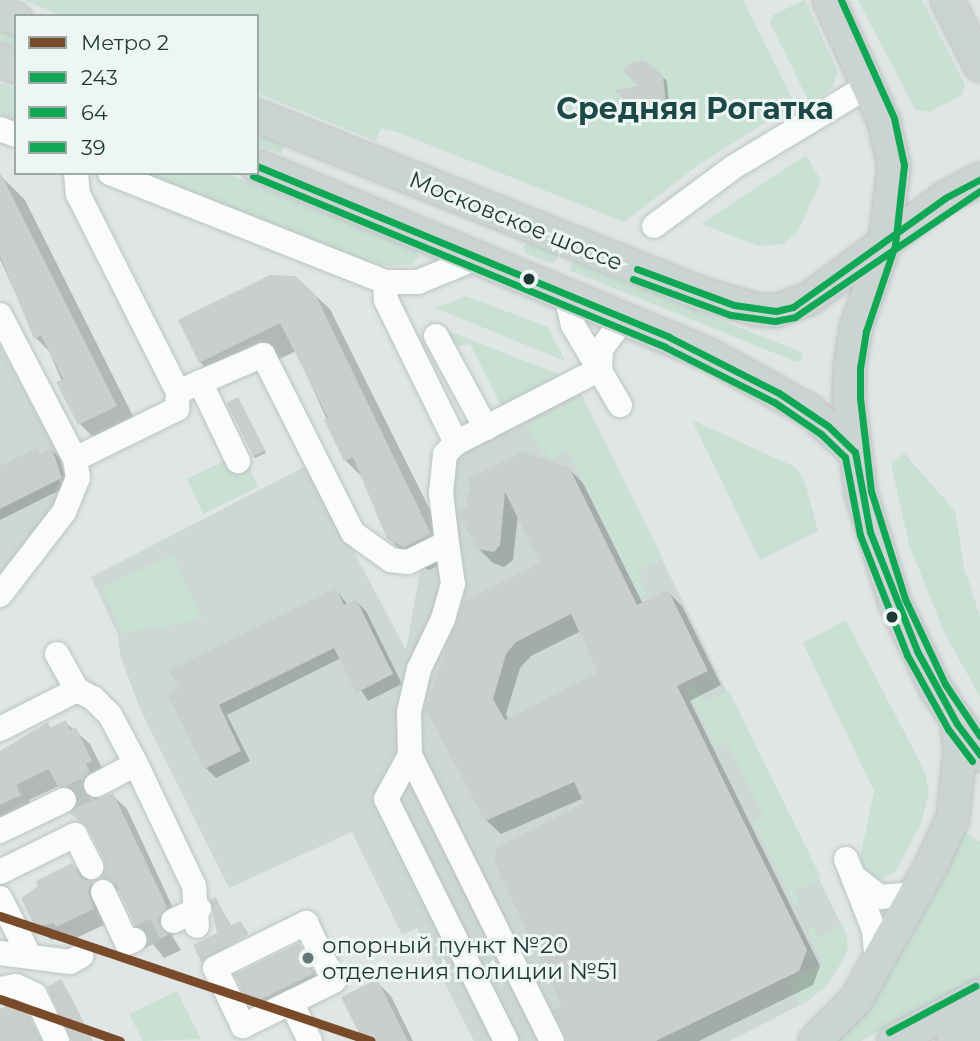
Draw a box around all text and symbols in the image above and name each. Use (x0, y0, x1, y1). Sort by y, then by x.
legend (14, 14, 259, 175)
text: Метро 2 (81, 30, 169, 55)
text: 243 (81, 65, 118, 90)
district label: Средняя Рогатка (556, 91, 834, 127)
text: 64 (81, 100, 108, 125)
text: 39 (81, 135, 106, 160)
street label: Московское шоссе (405, 166, 627, 276)
unlabelled marker (522, 272, 536, 286)
unlabelled marker (885, 610, 899, 624)
place label: опорный пункт №20 отделения полиции №51 (322, 931, 618, 985)
marker: опорный пункт №20 отделения полиции №51 (300, 950, 316, 966)

